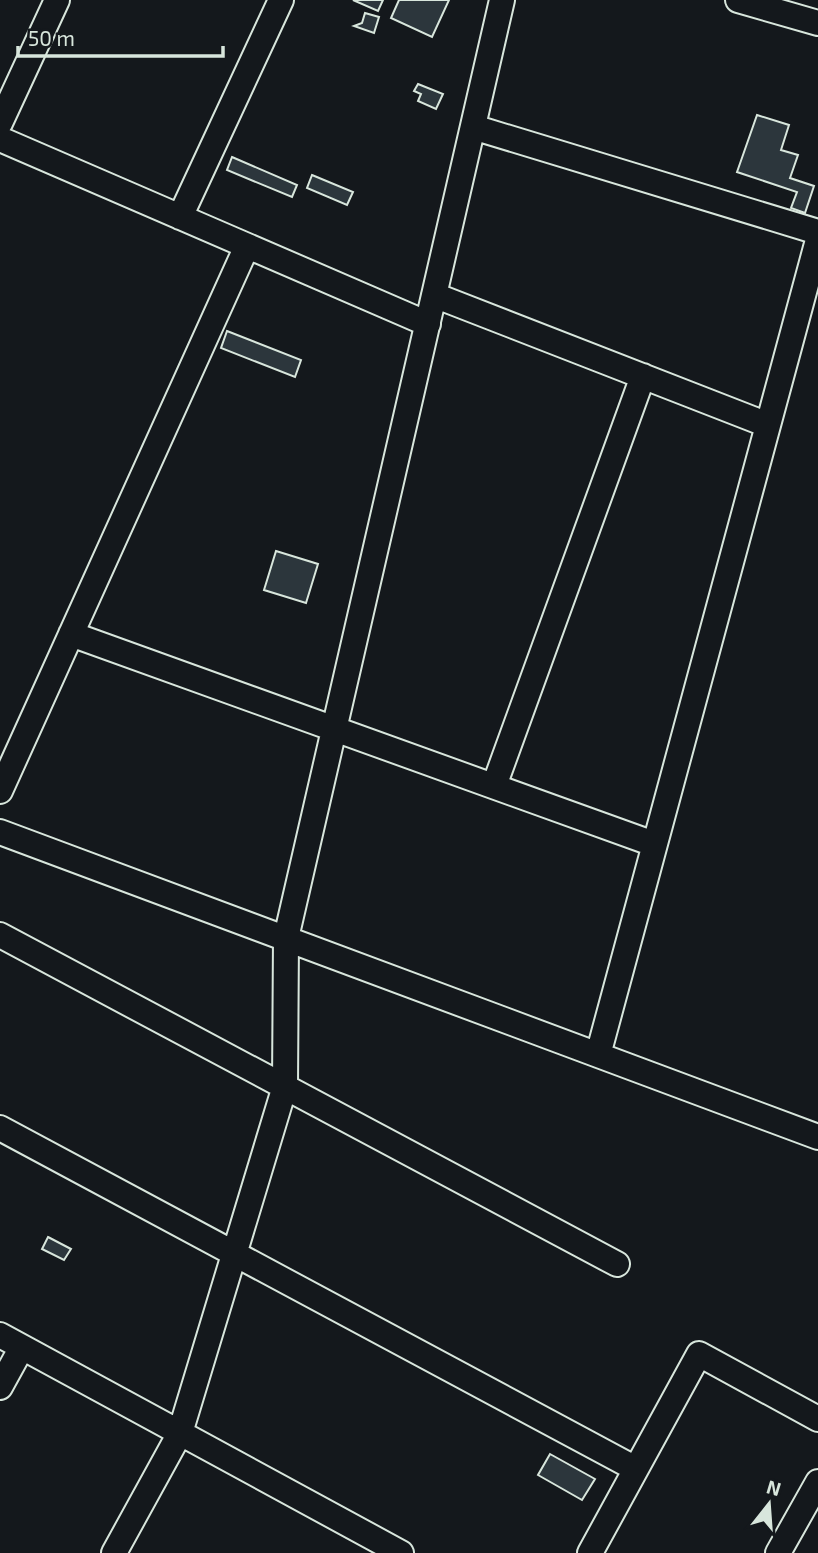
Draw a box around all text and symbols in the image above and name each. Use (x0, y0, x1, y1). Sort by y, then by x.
scale bar (18, 14, 222, 58)
text: 50 m (28, 25, 75, 50)
north arrow (734, 1469, 804, 1539)
text: N (764, 1474, 784, 1500)

